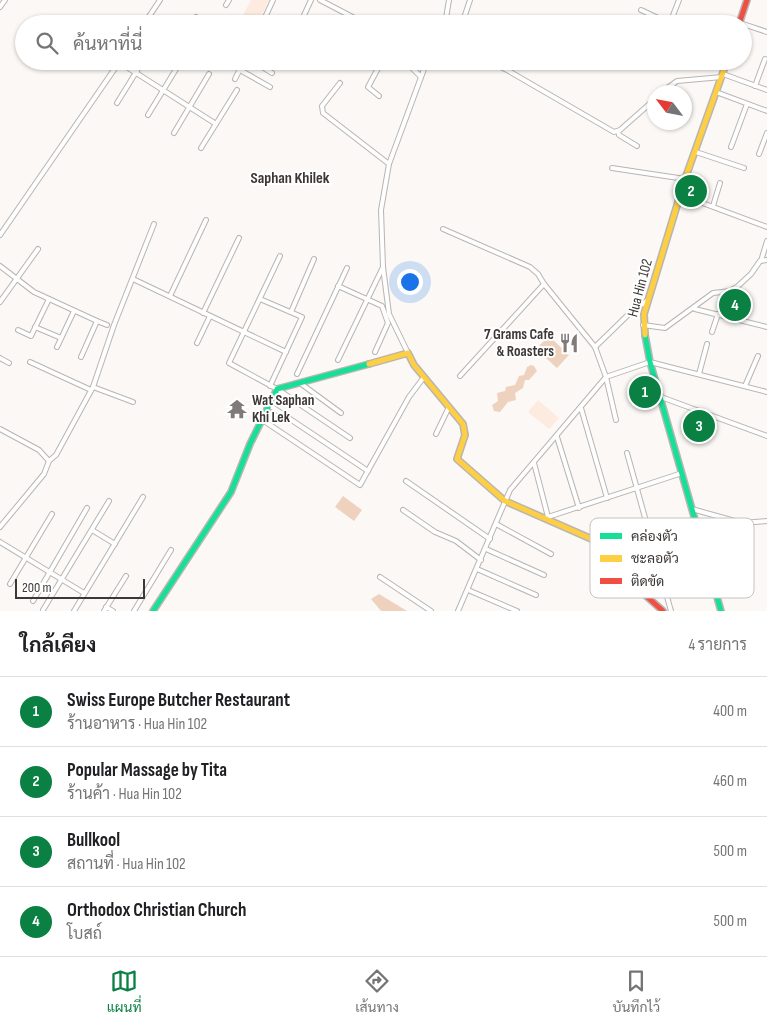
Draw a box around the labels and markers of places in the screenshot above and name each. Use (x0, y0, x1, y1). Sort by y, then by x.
pin: 2 (675, 172, 707, 210)
pin: 4 (719, 286, 751, 324)
place label: 7 Grams Cafe & Roasters (484, 325, 554, 361)
restaurant icon: 7 Grams Cafe & Roasters (558, 332, 580, 354)
pin: 1 (629, 373, 661, 411)
place label: Wat Saphan Khi Lek (252, 391, 314, 427)
temple icon: Wat Saphan Khi Lek (226, 398, 248, 420)
pin: 3 (683, 407, 715, 445)

